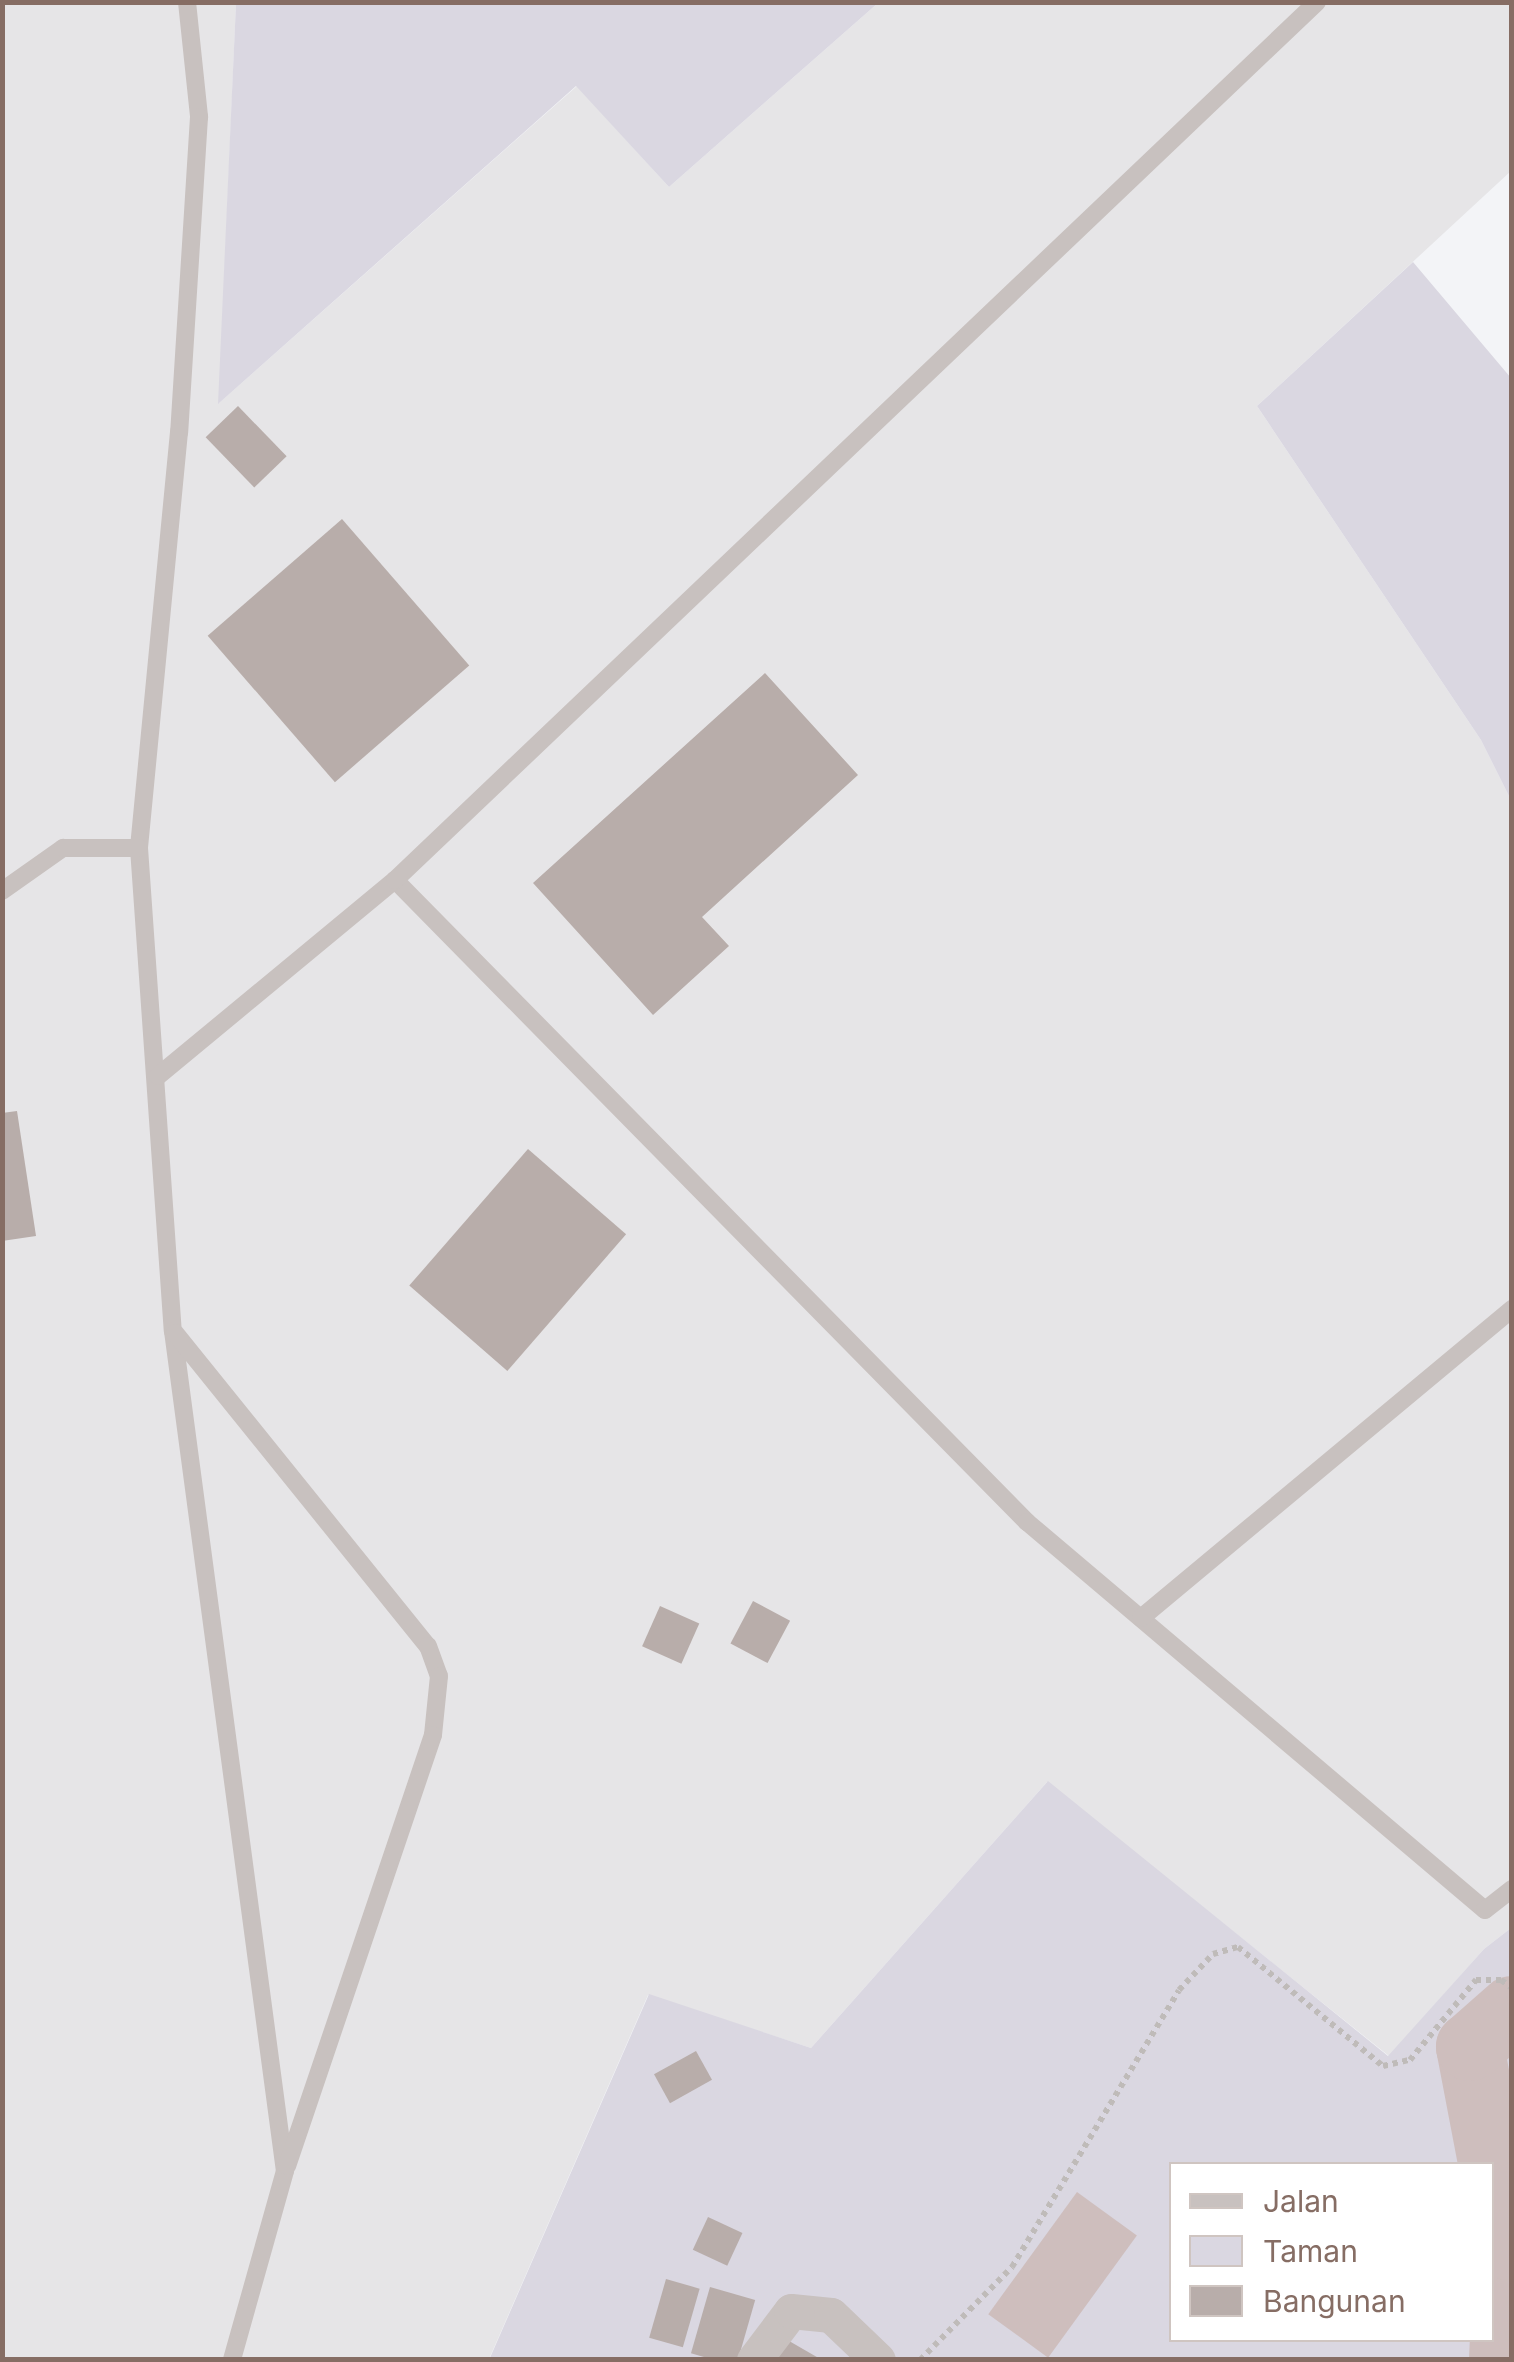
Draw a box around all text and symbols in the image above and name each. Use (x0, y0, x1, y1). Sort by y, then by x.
legend (1169, 2162, 1494, 2342)
text: Jalan (1263, 2183, 1339, 2219)
text: Taman (1263, 2233, 1358, 2269)
text: Bangunan (1263, 2283, 1406, 2319)

